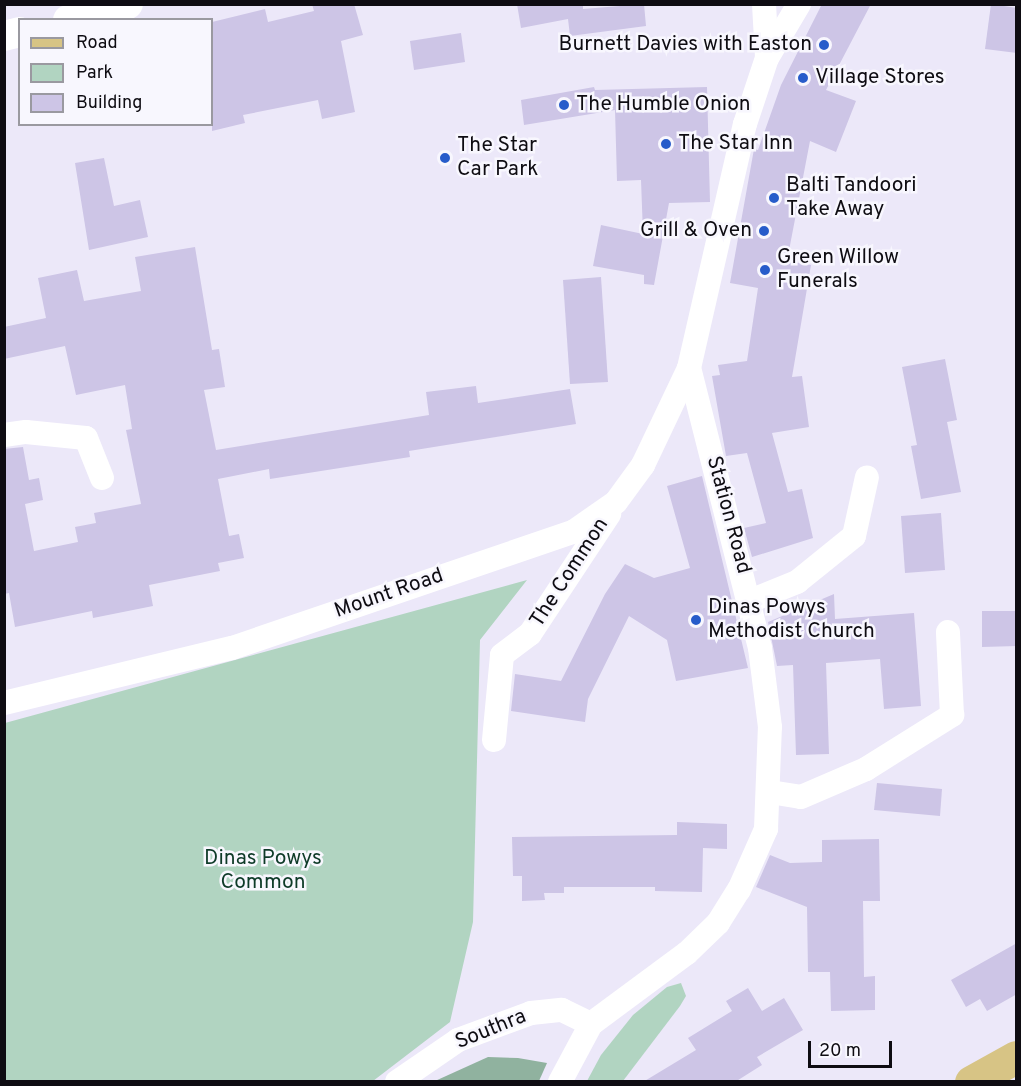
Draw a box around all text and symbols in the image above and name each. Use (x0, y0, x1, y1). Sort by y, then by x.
legend (18, 18, 213, 126)
text: Road (76, 32, 118, 55)
place label: Burnett Davies with Easton (559, 32, 812, 58)
marker: Burnett Davies with Easton (817, 38, 831, 52)
text: Park (76, 62, 113, 85)
place label: Village Stores (815, 65, 945, 91)
marker: Village Stores (796, 71, 810, 85)
text: Building (76, 92, 142, 115)
place label: The Humble Onion (576, 92, 751, 118)
marker: The Humble Onion (557, 98, 571, 112)
place label: The Star Inn (678, 131, 793, 157)
place label: The Star Car Park (457, 133, 538, 183)
marker: The Star Inn (659, 137, 673, 151)
marker: The Star Car Park (438, 151, 452, 165)
place label: Balti Tandoori Take Away (786, 173, 918, 223)
marker: Balti Tandoori Take Away (767, 191, 781, 205)
place label: Grill & Oven (640, 218, 752, 244)
marker: Grill & Oven (757, 224, 771, 238)
place label: Green Willow Funerals (777, 245, 900, 295)
marker: Green Willow Funerals (758, 263, 772, 277)
street label: Station Road (700, 453, 756, 577)
street label: The Common (525, 514, 615, 632)
street label: Mount Road (331, 564, 447, 624)
place label: Dinas Powys Methodist Church (708, 595, 875, 645)
marker: Dinas Powys Methodist Church (689, 613, 703, 627)
park label: Dinas Powys Common (204, 846, 322, 896)
street label: Southra (452, 1004, 530, 1056)
scale bar (811, 1029, 895, 1067)
text: 20 m (819, 1040, 861, 1063)

